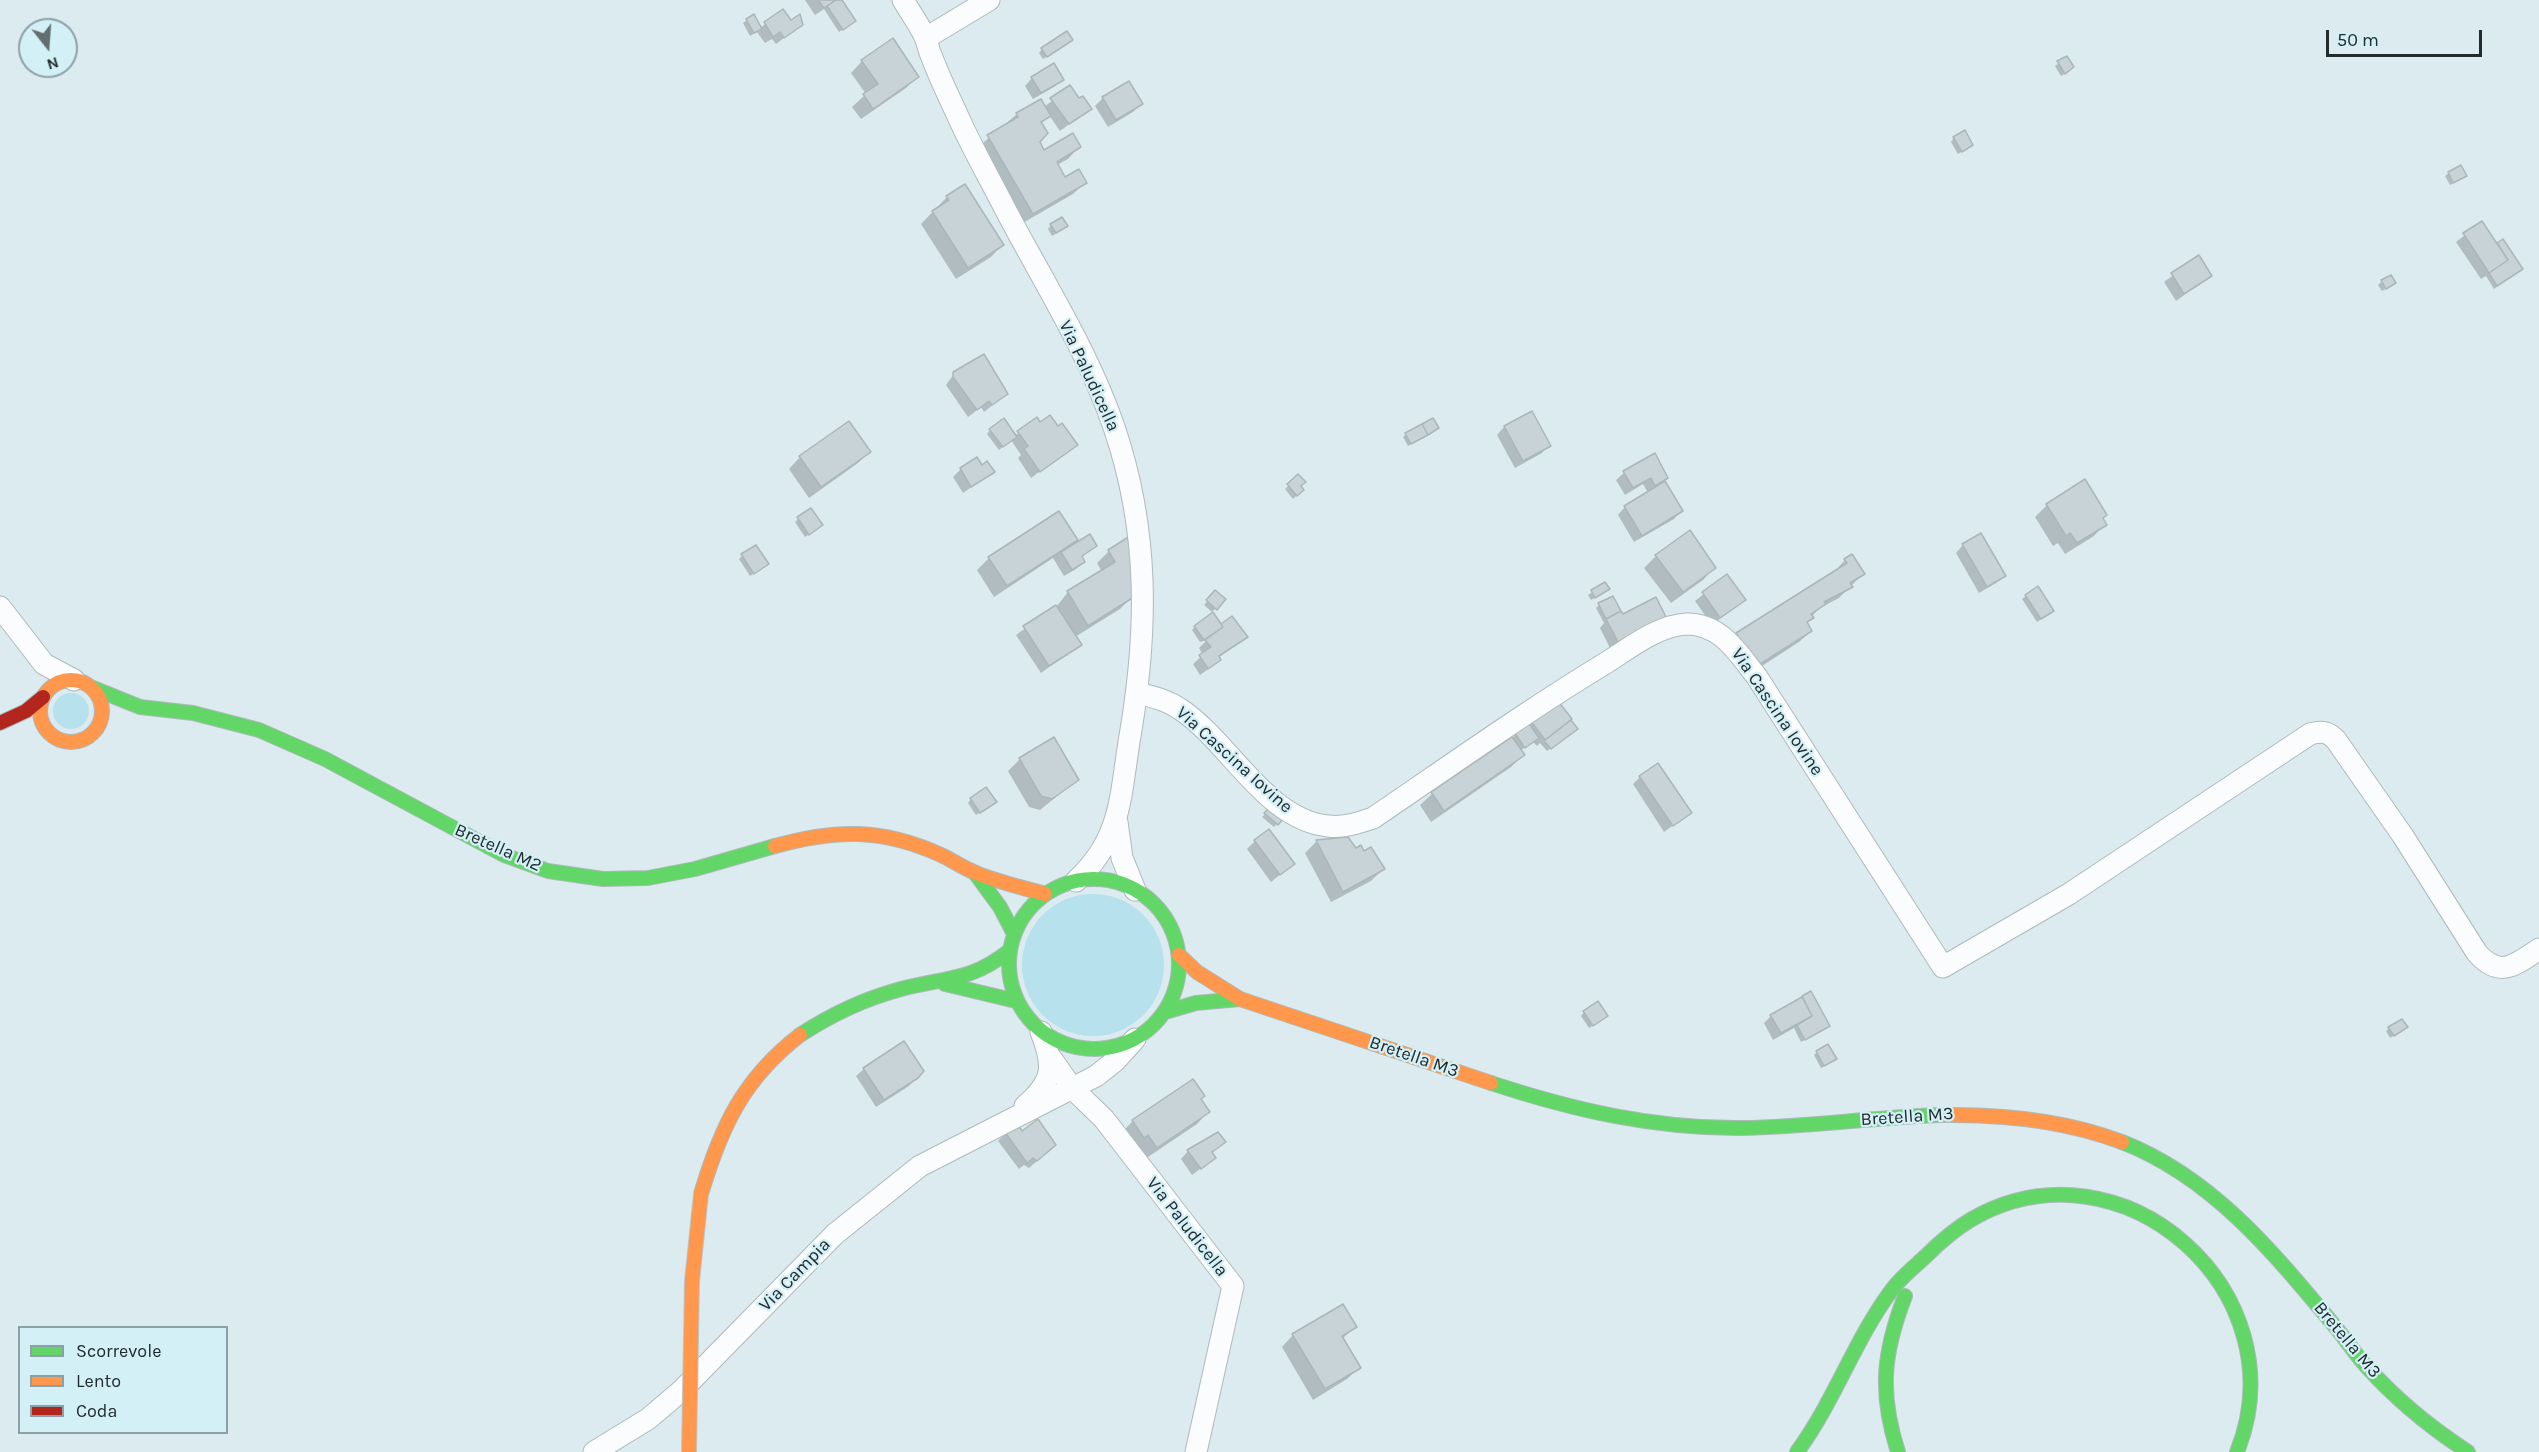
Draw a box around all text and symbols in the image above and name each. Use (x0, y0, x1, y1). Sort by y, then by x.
north arrow (18, 18, 78, 78)
scale bar (2329, 18, 2485, 56)
text: 50 m (2337, 29, 2379, 51)
text: N (45, 53, 61, 75)
street label: Via Paludicella (1054, 317, 1124, 435)
street label: Via Cascina Iovine (1726, 644, 1828, 780)
street label: Via Cascina Iovine (1171, 702, 1297, 818)
street label: Bretella M2 (451, 819, 545, 877)
street label: Bretella M3 (1366, 1032, 1462, 1082)
street label: Bretella M3 (1860, 1103, 1954, 1131)
street label: Via Paludicella (1142, 1173, 1232, 1281)
street label: Via Campia (755, 1234, 835, 1316)
street label: Bretella M3 (2309, 1297, 2385, 1383)
legend (18, 1326, 228, 1434)
text: Scorrevole (76, 1340, 161, 1362)
text: Lento (76, 1370, 121, 1392)
text: Coda (76, 1400, 117, 1422)

